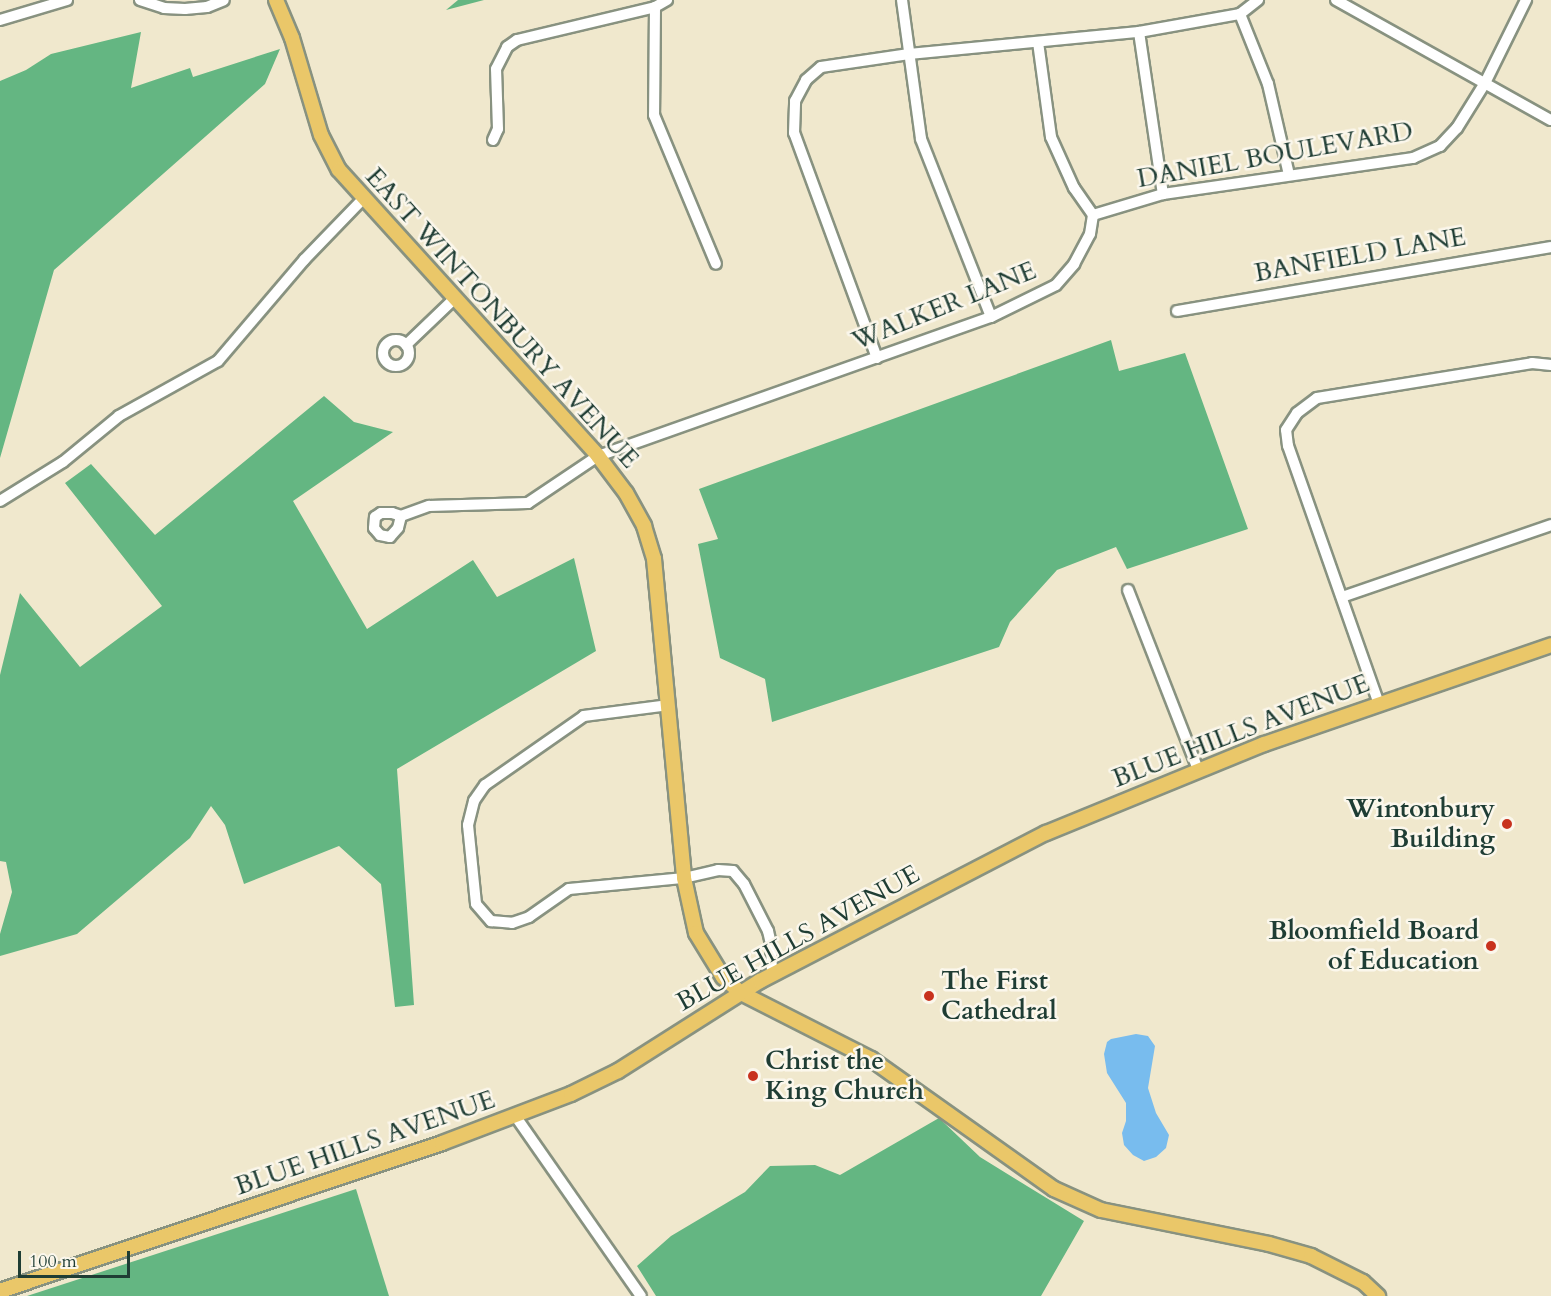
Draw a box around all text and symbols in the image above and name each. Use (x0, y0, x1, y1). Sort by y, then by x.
street label: DANIEL BOULEVARD (1135, 115, 1415, 195)
street label: EAST WINTONBURY AVENUE (359, 161, 645, 475)
street label: BANFIELD LANE (1252, 221, 1468, 289)
street label: WALKER LANE (847, 255, 1041, 357)
street label: BLUE HILLS AVENUE (1108, 668, 1374, 794)
place label: Wintonbury Building (1346, 793, 1495, 855)
marker: Wintonbury Building (1500, 817, 1514, 831)
street label: BLUE HILLS AVENUE (671, 858, 925, 1018)
place label: Bloomfield Board of Education (1269, 915, 1479, 976)
marker: Bloomfield Board of Education (1484, 939, 1498, 953)
place label: The First Cathedral (941, 965, 1057, 1026)
marker: The First Cathedral (922, 989, 936, 1003)
place label: Christ the King Church (765, 1045, 924, 1106)
marker: Christ the King Church (746, 1069, 760, 1083)
street label: BLUE HILLS AVENUE (231, 1084, 499, 1202)
scale bar (21, 1239, 134, 1277)
text: 100 m (29, 1249, 77, 1274)

